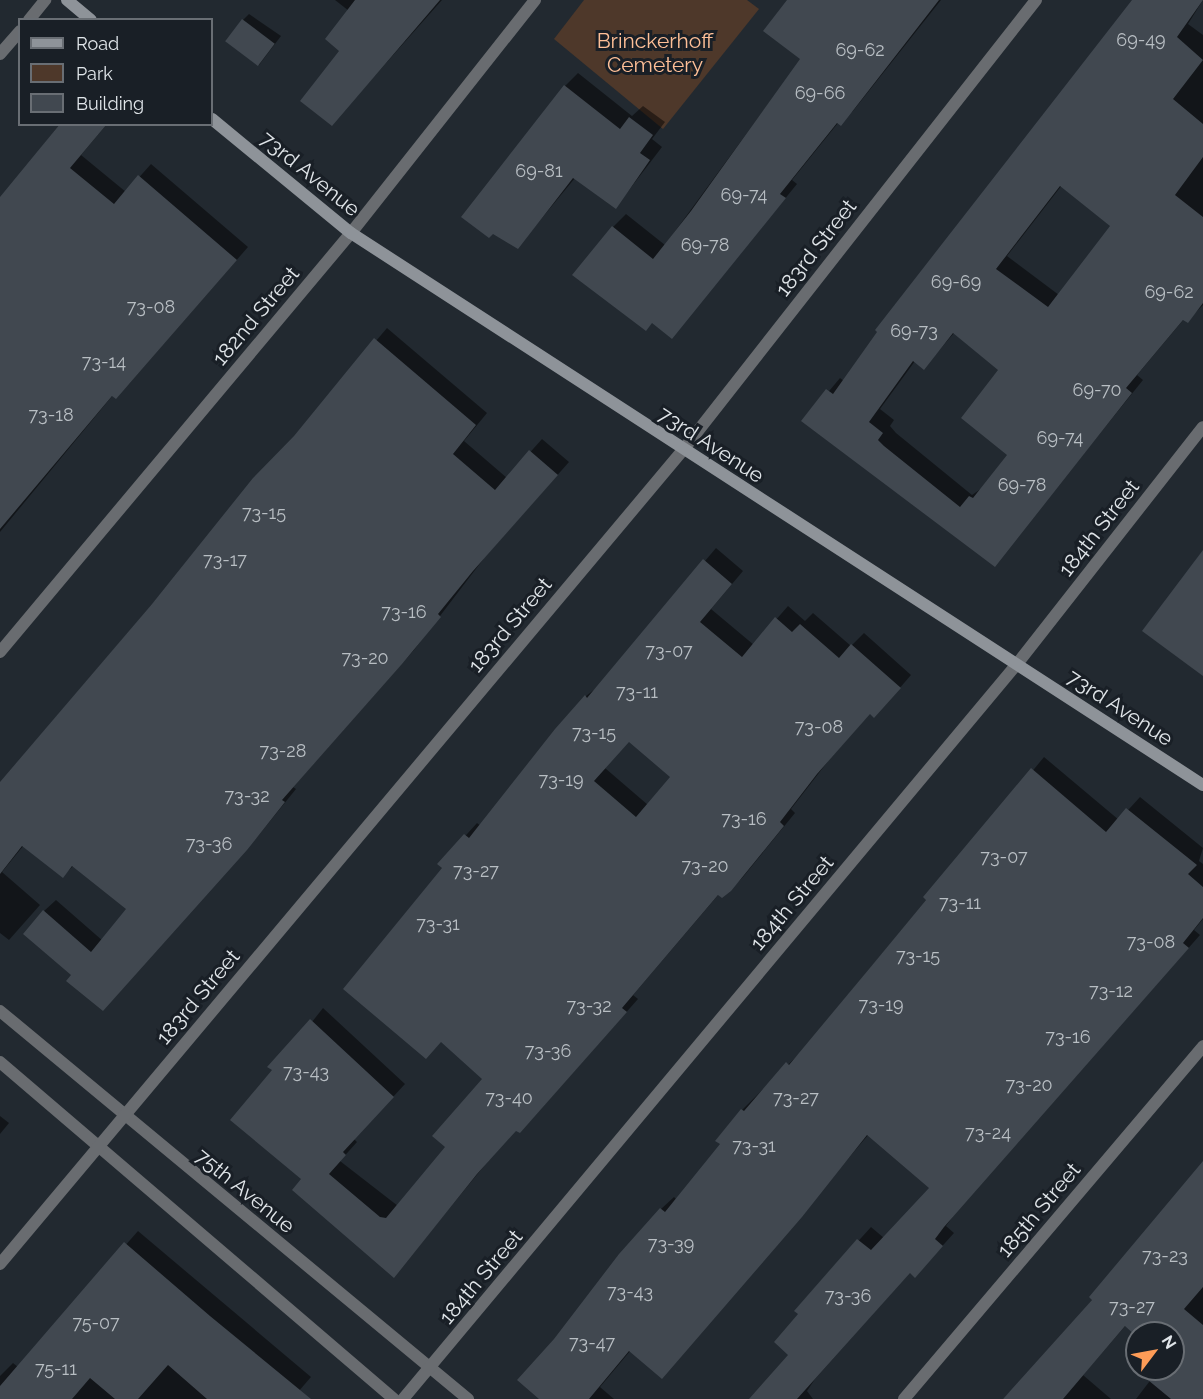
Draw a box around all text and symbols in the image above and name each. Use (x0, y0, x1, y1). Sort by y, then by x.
legend (18, 18, 213, 126)
park label: Brinckerhoff Cemetery (597, 28, 713, 78)
house number: 69-49 (1116, 29, 1166, 51)
text: Road (76, 33, 119, 54)
house number: 69-62 (835, 39, 885, 61)
text: Park (76, 63, 113, 84)
house number: 69-66 (795, 82, 845, 104)
text: Building (76, 93, 144, 114)
street label: 73rd Avenue (255, 126, 365, 222)
house number: 69-81 (515, 160, 563, 182)
house number: 69-74 (721, 184, 767, 206)
street label: 183rd Street (770, 194, 862, 302)
house number: 69-78 (681, 234, 729, 256)
street label: 182nd Street (207, 261, 305, 371)
house number: 69-69 (931, 271, 981, 293)
house number: 69-62 (1144, 281, 1194, 303)
house number: 73-08 (127, 296, 175, 318)
house number: 69-73 (890, 320, 938, 342)
house number: 73-14 (82, 351, 126, 373)
house number: 69-70 (1073, 379, 1121, 401)
street label: 73rd Avenue (653, 401, 769, 489)
house number: 73-18 (28, 404, 74, 426)
house number: 69-74 (1037, 427, 1083, 449)
house number: 69-78 (998, 474, 1046, 496)
street label: 184th Street (1053, 475, 1145, 581)
house number: 73-15 (242, 502, 286, 524)
house number: 73-17 (203, 549, 247, 571)
street label: 183rd Street (463, 572, 557, 678)
house number: 73-16 (381, 601, 427, 623)
house number: 73-07 (645, 640, 693, 662)
house number: 73-20 (341, 647, 389, 669)
street label: 73rd Avenue (1062, 664, 1178, 752)
house number: 73-11 (616, 681, 658, 703)
house number: 73-08 (795, 716, 843, 738)
house number: 73-15 (572, 722, 616, 744)
house number: 73-28 (260, 740, 306, 762)
house number: 73-19 (539, 769, 583, 791)
house number: 73-32 (224, 785, 270, 807)
house number: 73-16 (721, 808, 767, 830)
house number: 73-36 (186, 833, 232, 855)
house number: 73-07 (980, 846, 1028, 868)
street label: 184th Street (745, 851, 839, 955)
house number: 73-20 (681, 855, 729, 877)
house number: 73-27 (453, 860, 499, 882)
house number: 73-11 (939, 892, 981, 914)
house number: 73-31 (416, 913, 460, 935)
house number: 73-08 (1127, 931, 1175, 953)
street label: 183rd Street (151, 944, 245, 1050)
house number: 73-15 (896, 945, 940, 967)
house number: 73-12 (1089, 980, 1133, 1002)
house number: 73-19 (859, 994, 903, 1016)
house number: 73-32 (566, 995, 612, 1017)
house number: 73-16 (1045, 1026, 1091, 1048)
house number: 73-36 (525, 1040, 571, 1062)
house number: 73-43 (283, 1061, 329, 1083)
house number: 73-20 (1005, 1074, 1053, 1096)
house number: 73-40 (485, 1087, 533, 1109)
house number: 73-27 (773, 1087, 819, 1109)
house number: 73-24 (965, 1122, 1011, 1144)
house number: 73-31 (732, 1135, 776, 1157)
street label: 75th Avenue (190, 1143, 300, 1239)
street label: 185th Street (992, 1158, 1086, 1262)
street label: 184th Street (434, 1225, 528, 1329)
house number: 73-39 (648, 1233, 694, 1255)
house number: 73-23 (1142, 1245, 1188, 1267)
house number: 73-43 (607, 1281, 653, 1303)
house number: 73-36 (825, 1285, 871, 1307)
house number: 73-27 (1109, 1296, 1155, 1318)
house number: 75-07 (72, 1312, 120, 1334)
north arrow (1125, 1321, 1185, 1381)
house number: 73-47 (569, 1332, 615, 1354)
text: N (1158, 1332, 1180, 1352)
house number: 75-11 (35, 1358, 77, 1380)

